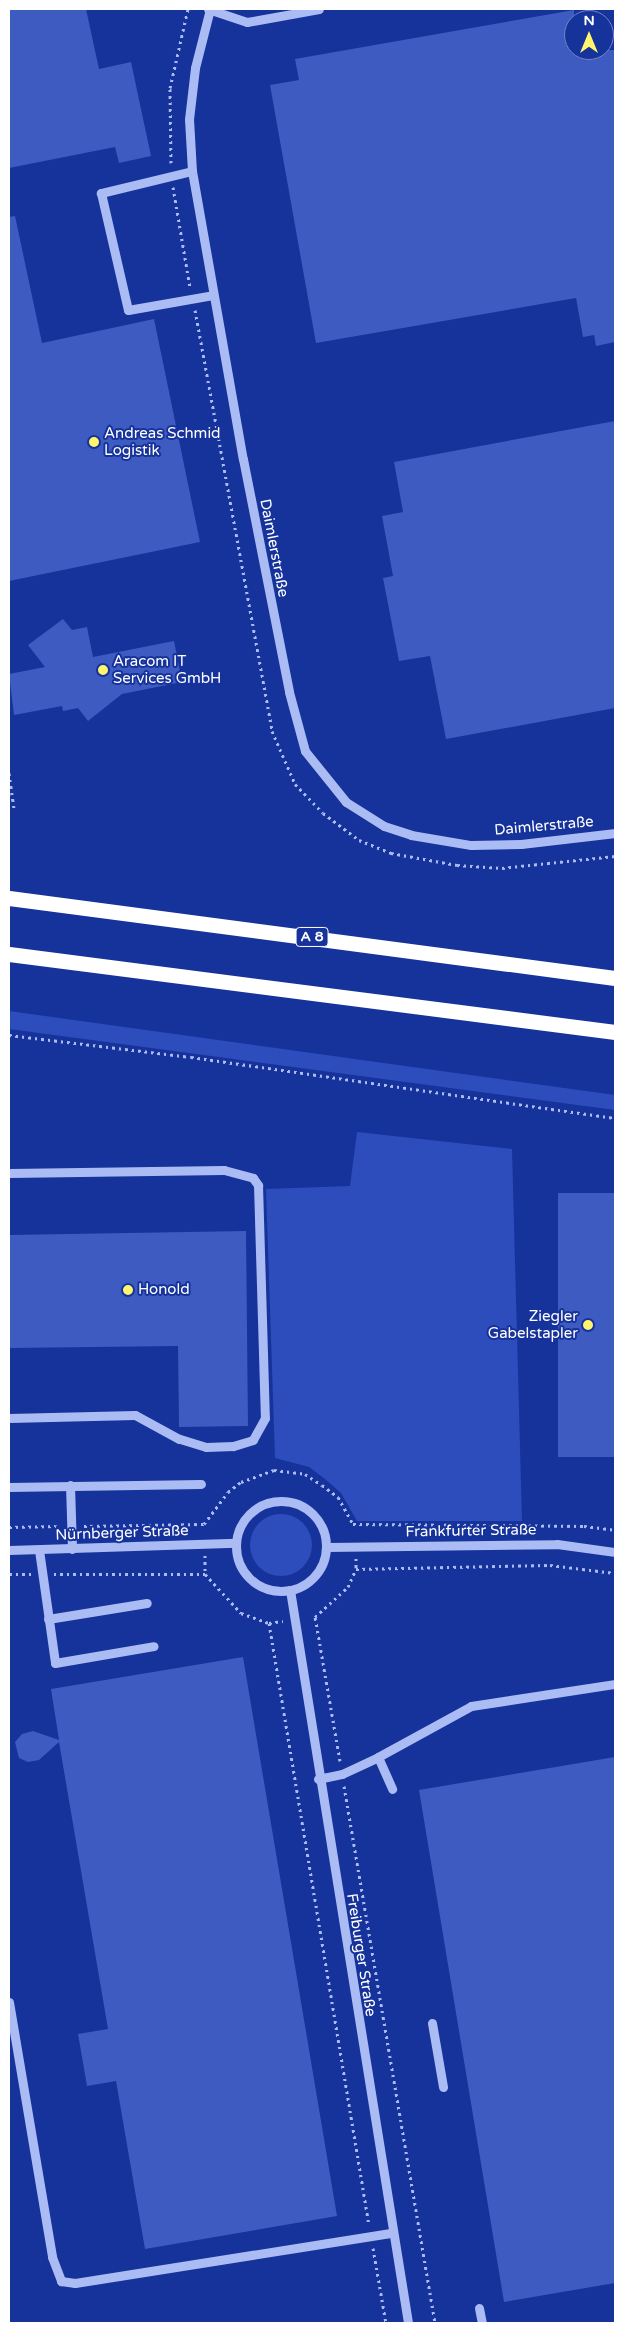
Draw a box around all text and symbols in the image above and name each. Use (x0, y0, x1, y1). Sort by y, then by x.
north arrow (564, 10, 614, 60)
text: N (583, 12, 595, 29)
place label: Andreas Schmid Logistik (104, 424, 221, 459)
marker: Andreas Schmid Logistik (88, 436, 100, 448)
street label: Daimlerstraße (256, 497, 292, 599)
place label: Aracom IT Services GmbH (113, 652, 221, 687)
marker: Aracom IT Services GmbH (97, 664, 109, 676)
street label: Daimlerstraße (494, 813, 594, 839)
road number: A 8 (294, 926, 330, 949)
place label: Honold (138, 1281, 190, 1299)
marker: Honold (122, 1284, 134, 1296)
place label: Ziegler Gabelstapler (488, 1307, 578, 1342)
marker: Ziegler Gabelstapler (582, 1319, 594, 1331)
street label: Frankfurter Straße (405, 1521, 537, 1541)
street label: Nürnberger Straße (55, 1522, 189, 1544)
street label: Freiburger Straße (342, 1892, 380, 2018)

